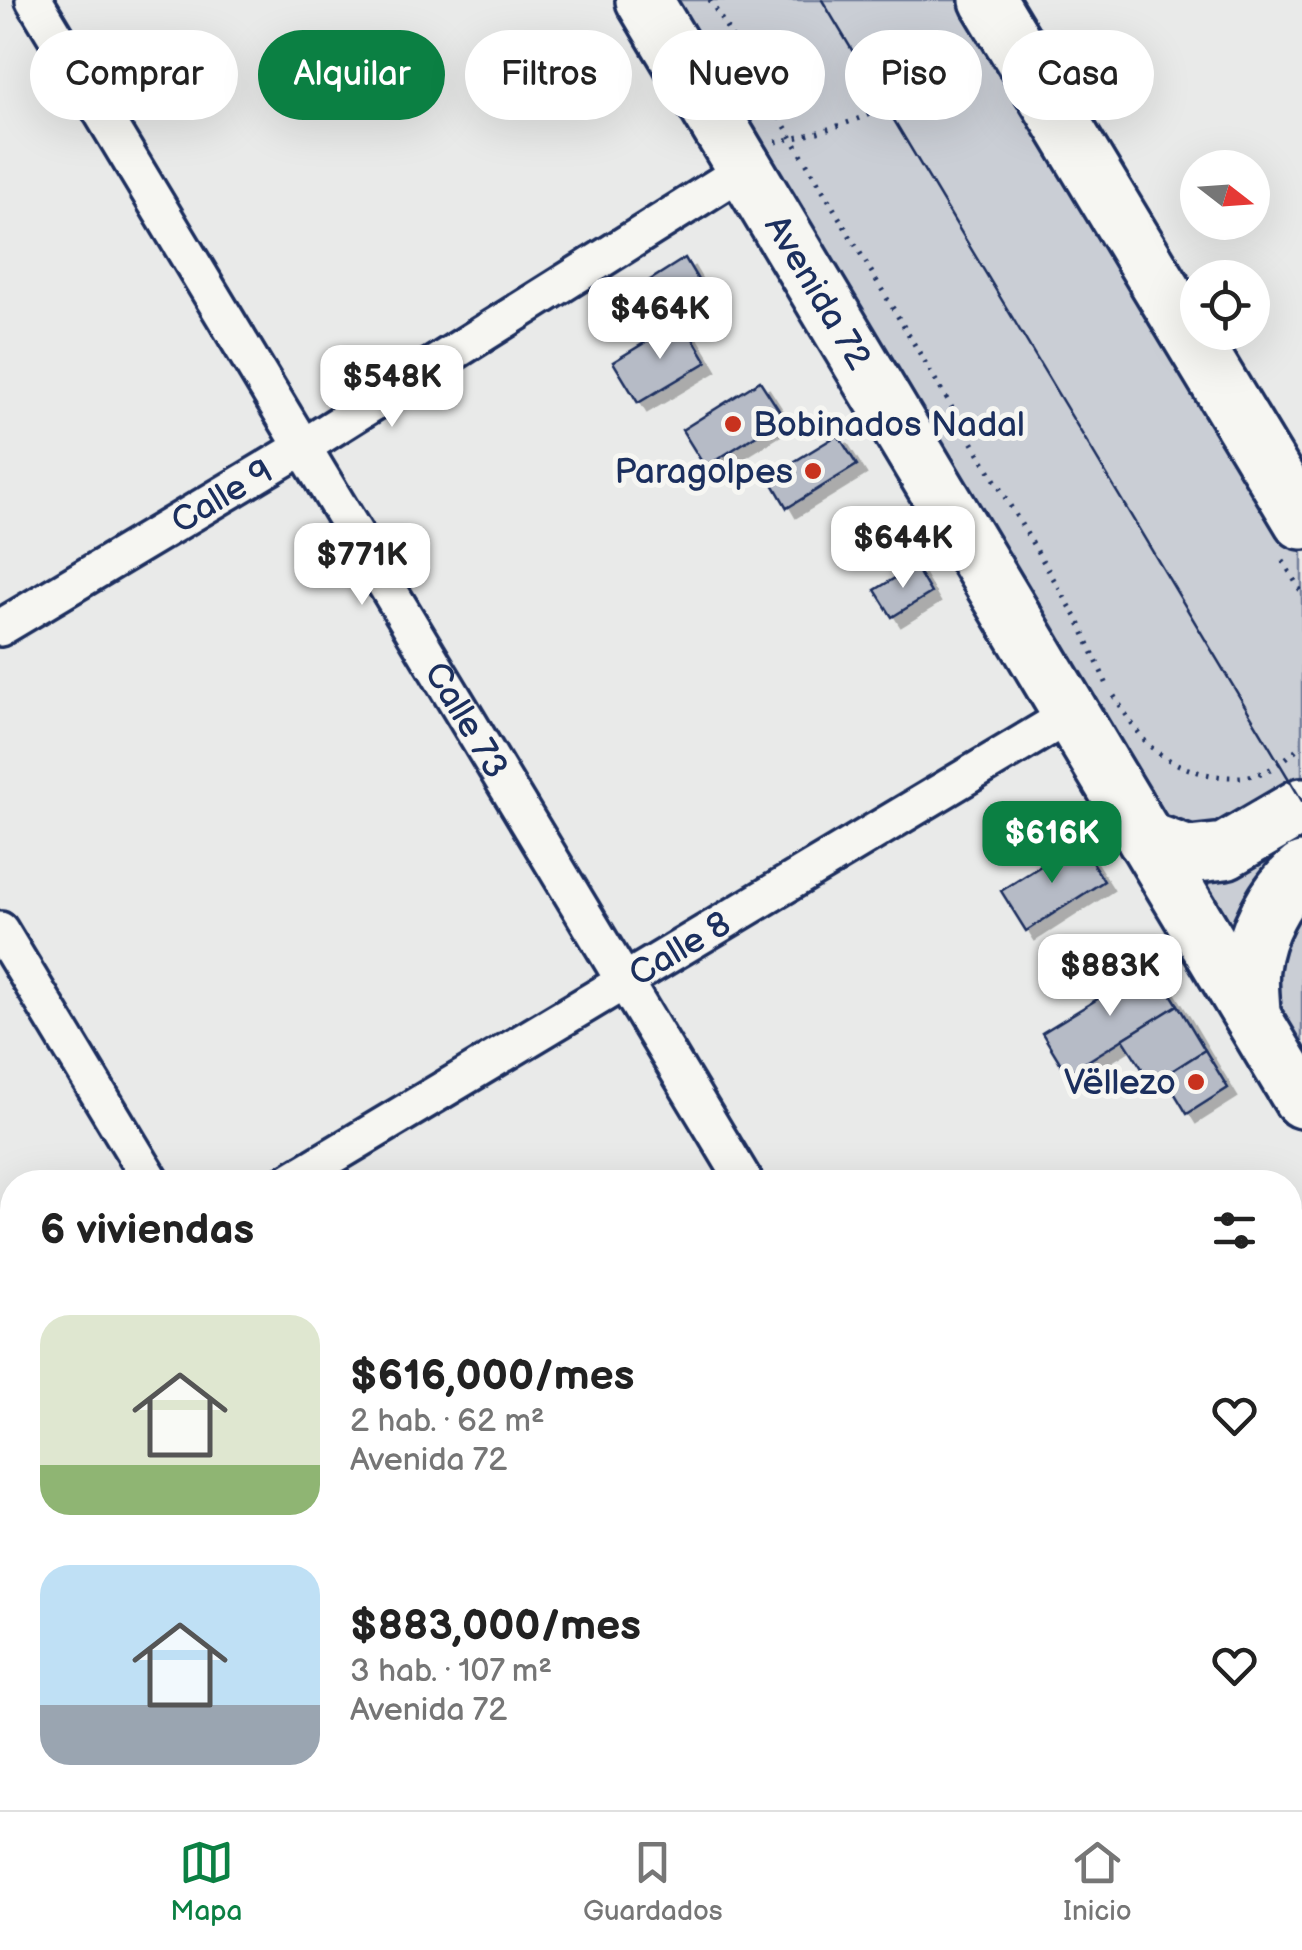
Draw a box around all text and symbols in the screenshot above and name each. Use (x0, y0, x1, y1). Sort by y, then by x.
chip: Comprar (30, 30, 238, 120)
chip: Alquilar (258, 30, 445, 120)
chip: Filtros (465, 30, 632, 120)
chip: Nuevo (652, 30, 825, 120)
chip: Piso (845, 30, 982, 120)
chip: Casa (1002, 30, 1154, 120)
north arrow (1180, 150, 1270, 240)
map controls (1180, 150, 1270, 350)
street label: Avenida 72 (755, 208, 880, 378)
button: locate (1180, 260, 1270, 350)
pin: $464K (590, 277, 730, 362)
text: $464K (610, 290, 710, 329)
pin: $548K (322, 345, 462, 430)
text: $548K (342, 358, 442, 397)
place label: Bobinados Nadal (753, 404, 1025, 447)
marker: Bobinados Nadal (722, 413, 744, 435)
street label: Calle 9 (164, 450, 281, 544)
place label: Paragolpes (614, 451, 793, 494)
marker: Paragolpes (802, 460, 824, 482)
pin: $644K (833, 506, 973, 591)
text: $644K (853, 519, 953, 558)
pin: $771K (292, 523, 432, 608)
text: $771K (316, 536, 408, 575)
street label: Calle 73 (414, 655, 517, 787)
pin: $616K (982, 801, 1122, 886)
text: $616K (1004, 814, 1100, 853)
street label: Calle 8 (622, 903, 739, 997)
pin: $883K (1040, 934, 1180, 1019)
text: $883K (1060, 947, 1160, 986)
place label: Vëllezo (1064, 1062, 1176, 1105)
marker: Vëllezo (1185, 1071, 1207, 1093)
icon: filters (1207, 1203, 1262, 1258)
text: 6 viviendas (40, 1205, 254, 1256)
text: $616,000/mes (350, 1351, 634, 1402)
icon: home (120, 1355, 240, 1475)
icon: heart (1207, 1388, 1262, 1443)
text: 2 hab. · 62 m² (350, 1402, 545, 1441)
text: Avenida 72 (350, 1441, 507, 1480)
text: $883,000/mes (350, 1601, 641, 1652)
icon: home (120, 1605, 240, 1725)
icon: heart (1207, 1638, 1262, 1693)
text: 3 hab. · 107 m² (350, 1652, 552, 1691)
text: Avenida 72 (350, 1691, 507, 1730)
tab: Mapa (170, 1835, 242, 1928)
tab: Guardados (583, 1835, 723, 1928)
tab: Inicio (1063, 1835, 1132, 1928)

